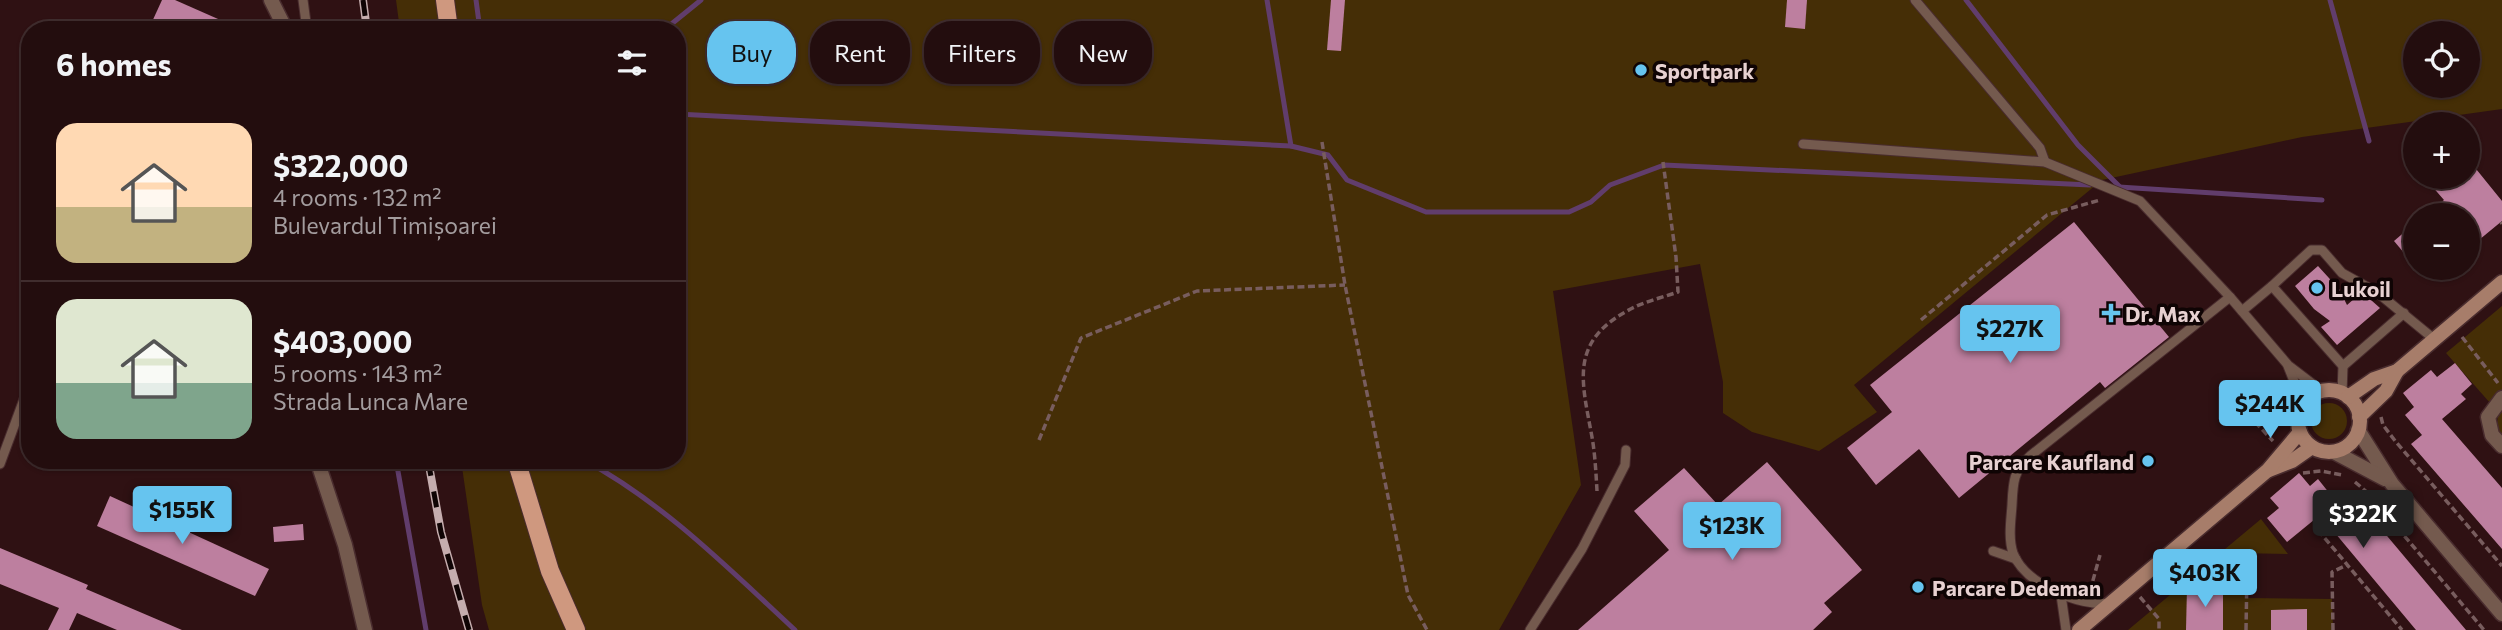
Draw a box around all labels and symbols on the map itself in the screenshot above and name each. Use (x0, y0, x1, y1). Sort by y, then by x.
place label: Sportpark (1655, 58, 1754, 83)
marker: Sportpark (1633, 62, 1649, 78)
place label: Lukoil (2331, 276, 2391, 301)
marker: Lukoil (2309, 280, 2325, 296)
place label: Dr. Max (2125, 301, 2201, 326)
marker: Dr. Max (2103, 305, 2119, 321)
pin: $227K (1961, 306, 2059, 365)
pin: $244K (2221, 380, 2319, 440)
place label: Parcare Kaufland (1969, 449, 2134, 474)
marker: Parcare Kaufland (2140, 453, 2156, 469)
pin: $155K (133, 486, 231, 546)
pin: $322K (2314, 490, 2412, 550)
pin: $123K (1683, 503, 1781, 562)
pin: $403K (2156, 550, 2254, 609)
place label: Parcare Dedeman (1932, 575, 2101, 600)
marker: Parcare Dedeman (1910, 579, 1926, 595)

